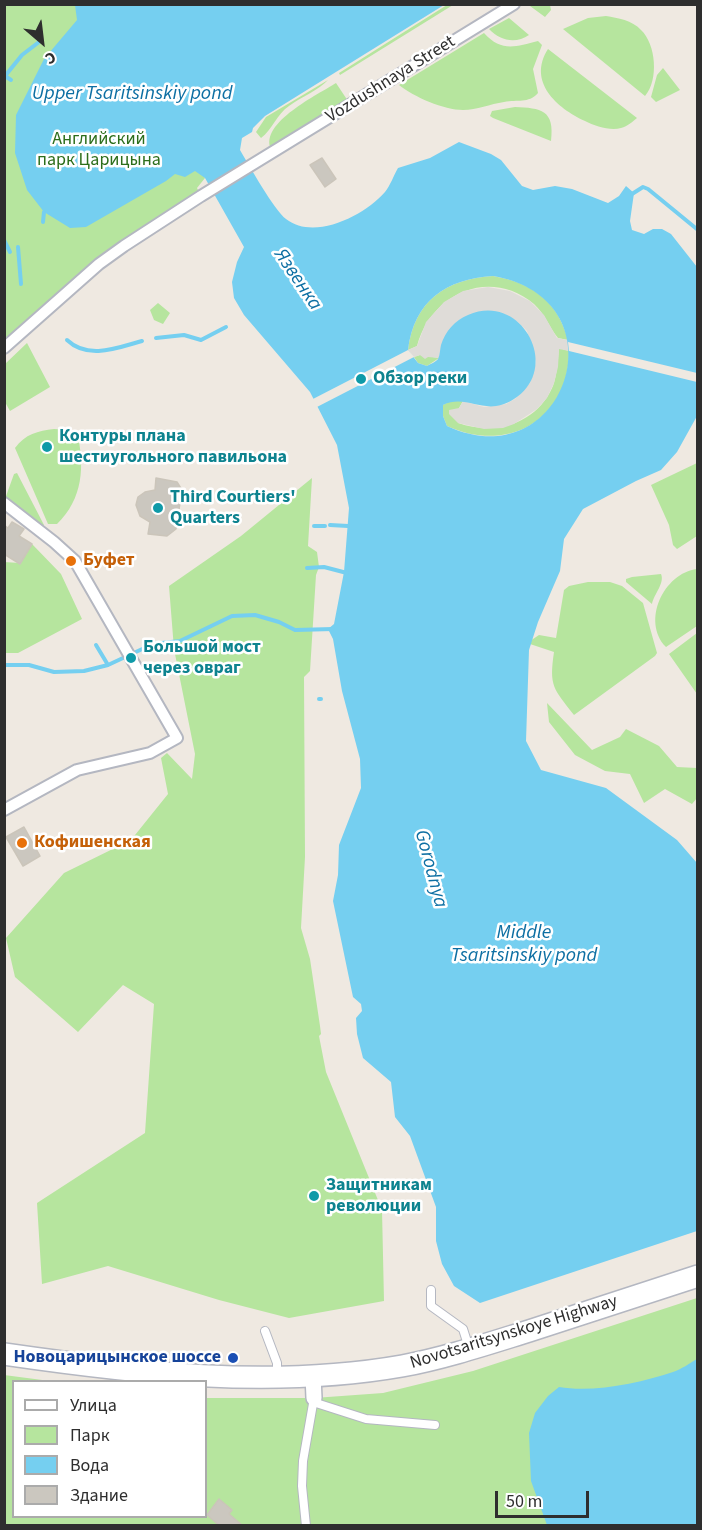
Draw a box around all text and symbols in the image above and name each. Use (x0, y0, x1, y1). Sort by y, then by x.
north arrow (12, 12, 72, 72)
street label: Vozdushnaya Street (323, 32, 459, 128)
text: С (41, 46, 60, 70)
water label: Upper Tsaritsinskiy pond (32, 83, 232, 107)
park label: Английский парк Царицына (37, 129, 161, 172)
water label: Язвенка (268, 245, 326, 315)
place label: Обзор реки (373, 368, 467, 390)
marker: Обзор реки (354, 372, 368, 386)
place label: Контуры плана шестиугольного павильона (59, 426, 287, 468)
marker: Контуры плана шестиугольного павильона (40, 440, 54, 454)
place label: Third Courtiers' Quarters (170, 487, 296, 530)
marker: Third Courtiers' Quarters (151, 501, 165, 515)
place label: Буфет (83, 550, 135, 572)
marker: Буфет (64, 554, 78, 568)
place label: Большой мост через овраг (143, 637, 261, 680)
marker: Большой мост через овраг (124, 651, 138, 665)
water label: Gorodnya (408, 827, 452, 911)
place label: Кофишенская (34, 832, 151, 854)
marker: Кофишенская (15, 836, 29, 850)
water label: Middle Tsaritsinskiy pond (451, 922, 597, 969)
place label: Защитникам революции (326, 1175, 432, 1218)
marker: Защитникам революции (307, 1189, 321, 1203)
street label: Novotsaritsynskoye Highway (408, 1291, 620, 1375)
place label: Новоцарицынское шоссе (13, 1347, 221, 1369)
marker: Новоцарицынское шоссе (226, 1351, 240, 1365)
legend (12, 1380, 207, 1518)
text: Улица (70, 1393, 117, 1418)
text: Парк (70, 1423, 110, 1448)
text: Вода (70, 1453, 109, 1478)
scale bar (498, 1479, 592, 1517)
text: Здание (70, 1483, 128, 1508)
text: 50 m (506, 1489, 542, 1514)

